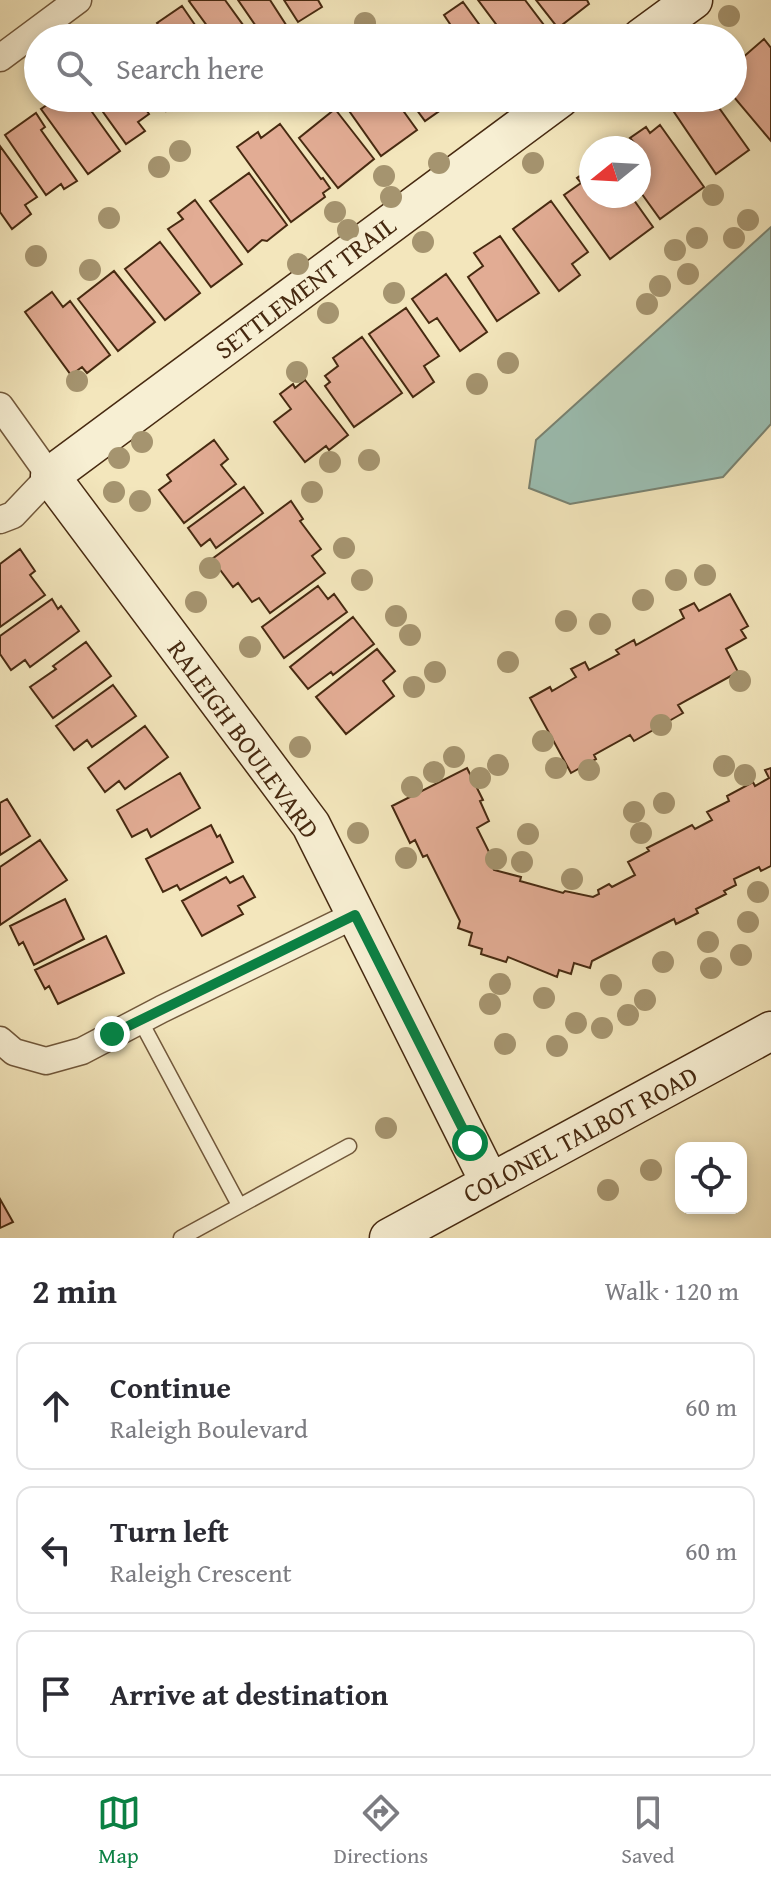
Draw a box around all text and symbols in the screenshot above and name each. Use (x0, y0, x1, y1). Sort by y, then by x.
search box (24, 24, 747, 112)
icon: search (52, 46, 96, 90)
text: Search here (116, 46, 264, 90)
north arrow (579, 136, 651, 208)
street label: SETTLEMENT TRAIL (206, 205, 404, 368)
street label: RALEIGH BOULEVARD (158, 632, 330, 846)
route end (94, 1016, 130, 1052)
street label: COLONEL TALBOT ROAD (456, 1056, 704, 1212)
route start (452, 1125, 488, 1161)
map controls (675, 1142, 747, 1214)
button: locate (675, 1142, 747, 1214)
text: 2 min (32, 1266, 117, 1315)
text: Walk · 120 m (605, 1271, 739, 1310)
text: Continue (110, 1365, 231, 1409)
icon: ahead (34, 1384, 78, 1428)
text: 60 m (685, 1387, 737, 1426)
text: Raleigh Boulevard (110, 1409, 308, 1448)
text: Turn left (110, 1509, 229, 1553)
icon: left (34, 1528, 78, 1572)
text: 60 m (685, 1531, 737, 1570)
text: Raleigh Crescent (110, 1553, 292, 1592)
icon: arrive (34, 1672, 78, 1716)
text: Arrive at destination (110, 1672, 388, 1716)
tab: Map (97, 1791, 141, 1871)
tab: Directions (334, 1791, 428, 1871)
tab: Saved (621, 1791, 674, 1871)

